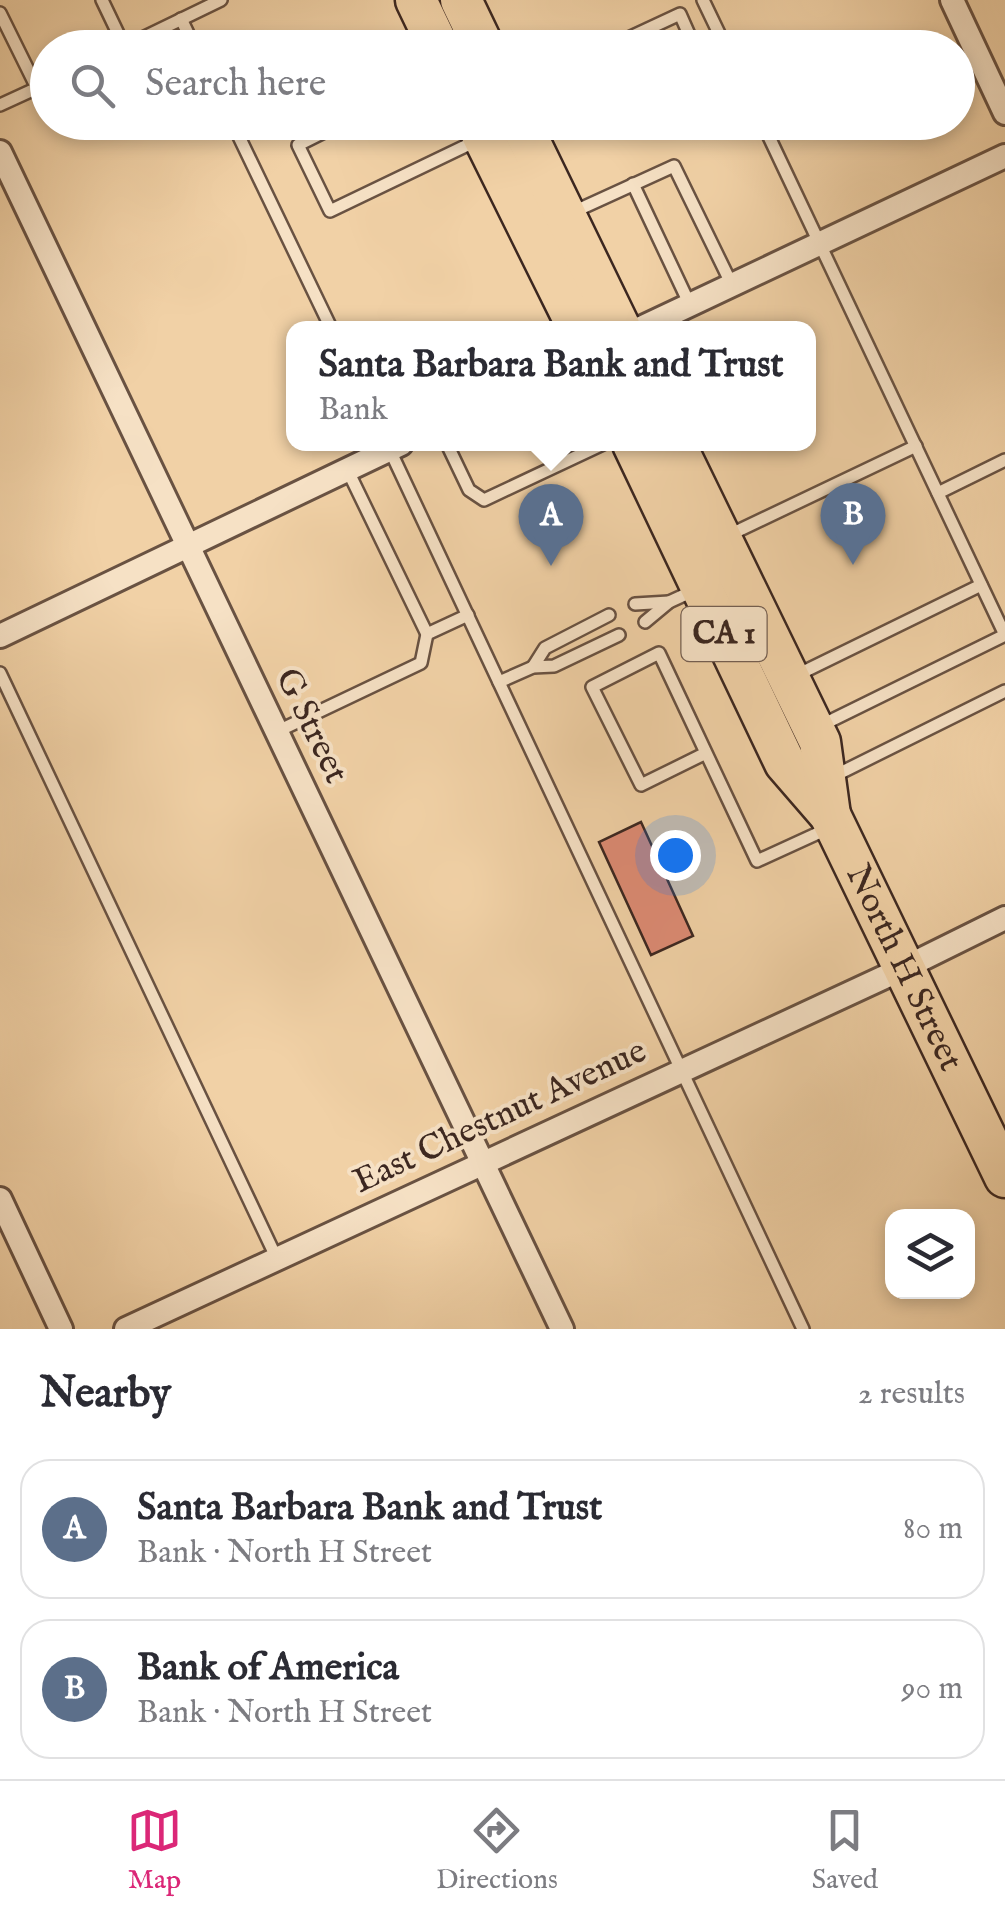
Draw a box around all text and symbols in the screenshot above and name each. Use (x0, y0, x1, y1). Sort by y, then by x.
search box (30, 30, 975, 140)
icon: search (65, 58, 120, 113)
text: Search here (145, 61, 326, 109)
popup (286, 321, 816, 451)
text: Santa Barbara Bank and Trust (318, 342, 784, 390)
text: Bank (318, 390, 388, 431)
pin: B (820, 482, 886, 565)
pin: A (518, 484, 584, 566)
road number: CA 1 (682, 607, 766, 661)
street label: G Street (264, 661, 358, 791)
your location (650, 830, 701, 881)
street label: North H Street (835, 857, 973, 1079)
street label: East Chestnut Avenue (346, 1029, 654, 1205)
map controls (885, 1209, 975, 1299)
button: layers (885, 1209, 975, 1299)
text: Nearby (40, 1368, 171, 1421)
text: 2 results (858, 1374, 965, 1415)
text: Santa Barbara Bank and Trust (137, 1485, 602, 1533)
text: A (64, 1509, 85, 1550)
text: 80 m (903, 1509, 963, 1550)
text: Bank · North H Street (137, 1533, 432, 1574)
text: Bank of America (137, 1645, 399, 1693)
text: B (64, 1669, 85, 1710)
text: 90 m (902, 1669, 963, 1710)
text: Bank · North H Street (137, 1693, 432, 1734)
tab: Map (127, 1803, 182, 1898)
tab: Directions (436, 1803, 558, 1898)
tab: Saved (812, 1803, 878, 1898)

